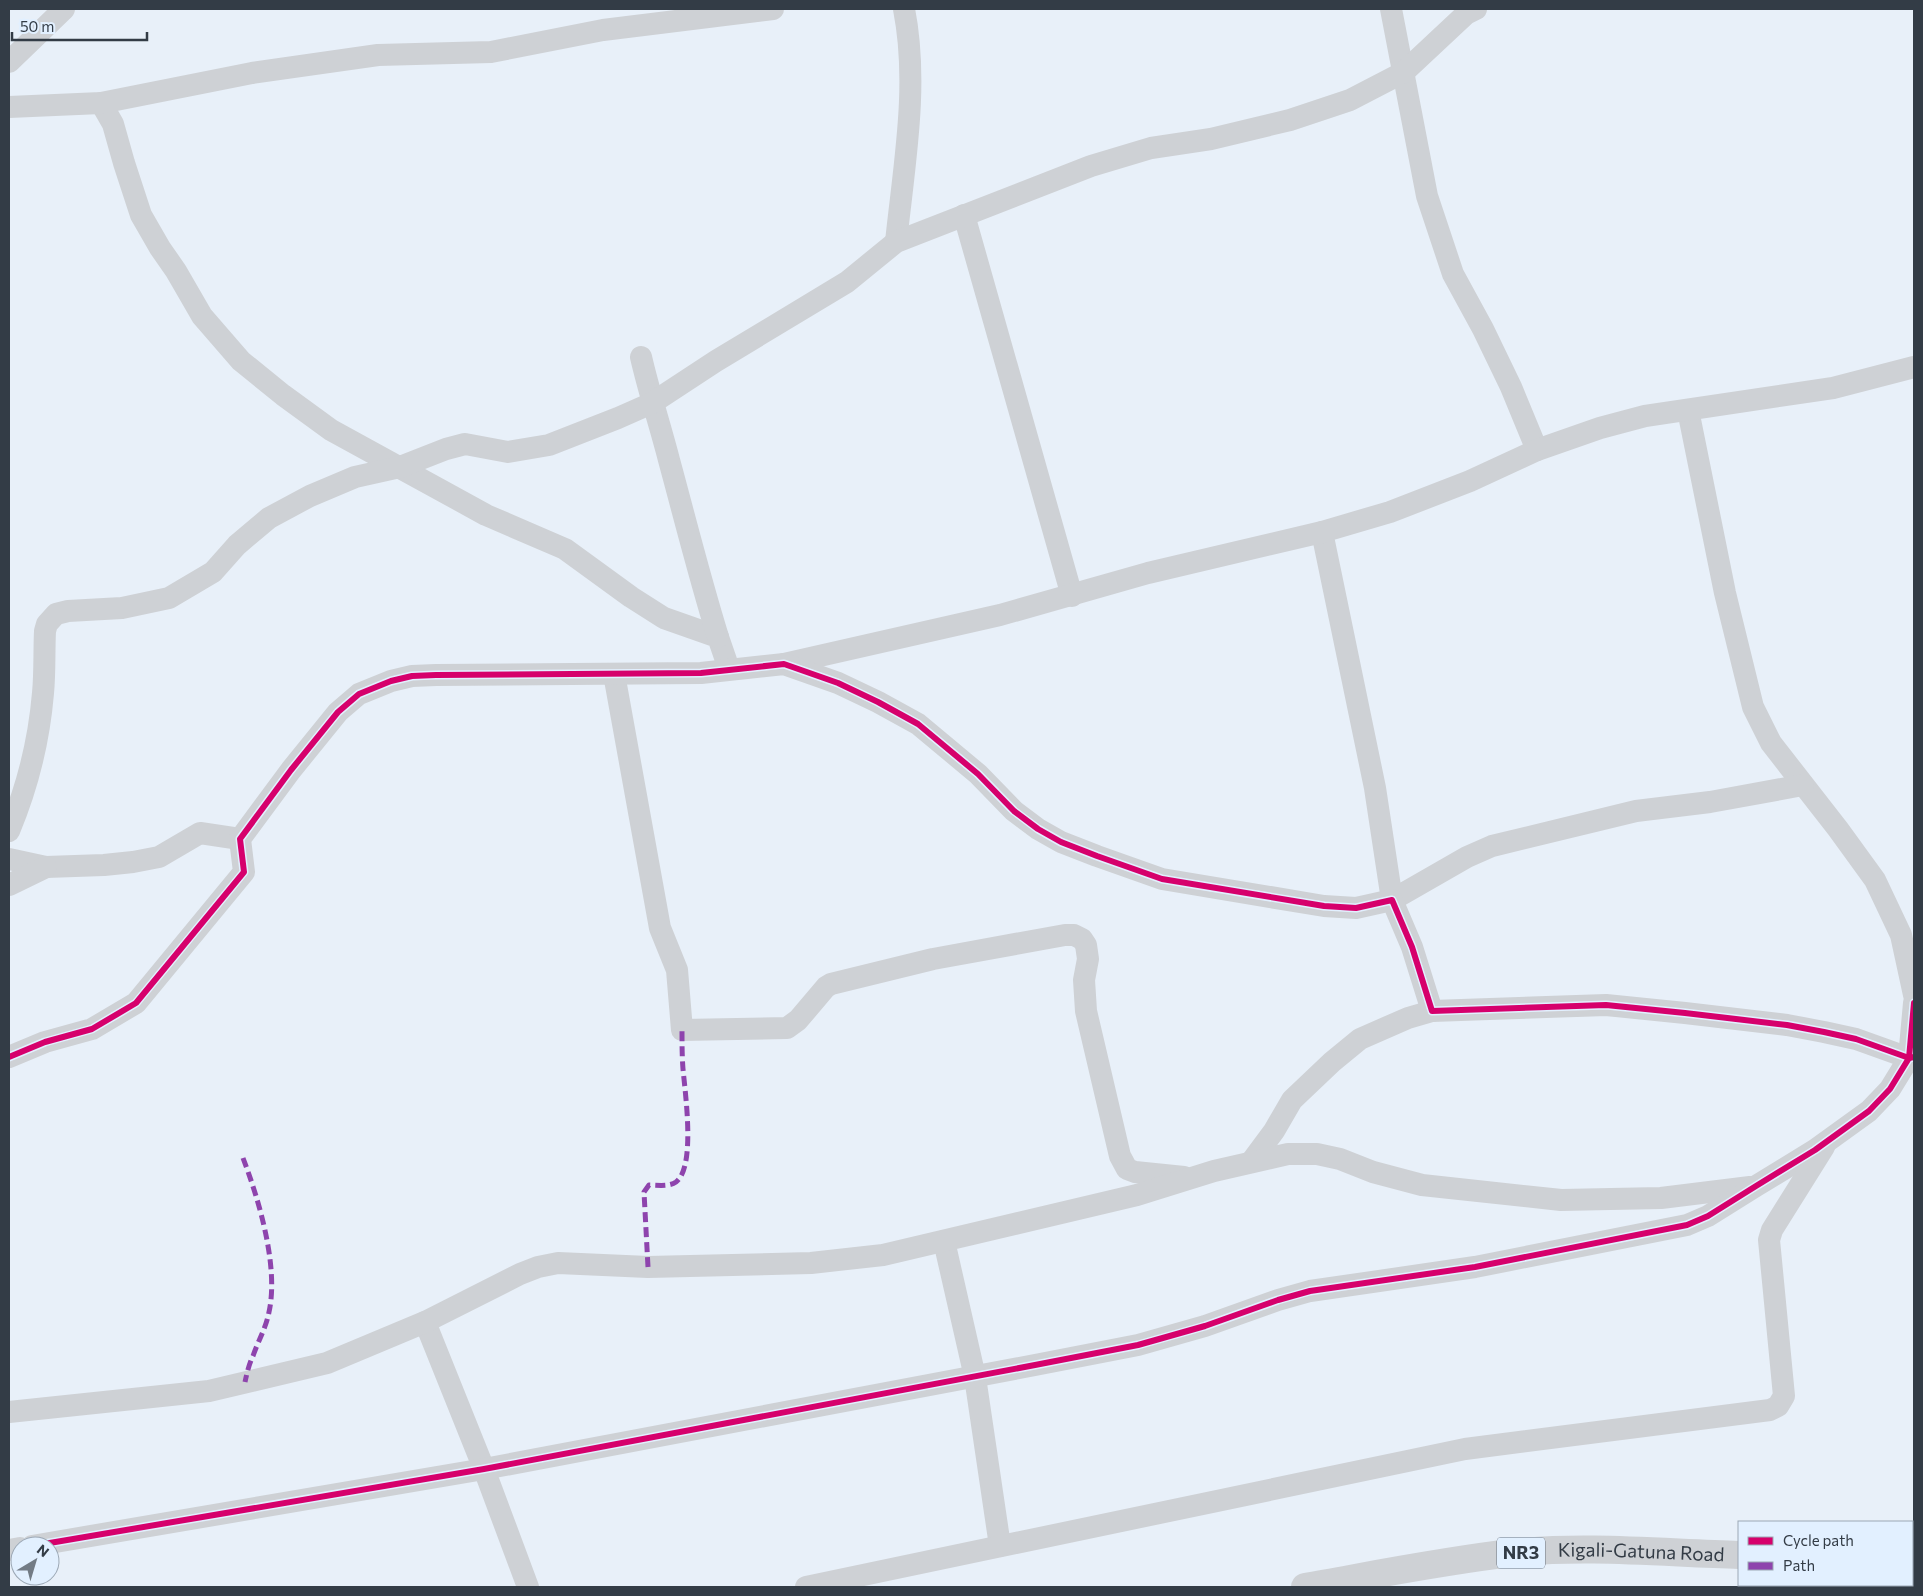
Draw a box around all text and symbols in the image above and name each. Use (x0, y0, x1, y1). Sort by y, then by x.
scale bar (12, 10, 148, 42)
text: 50 m (20, 17, 54, 35)
legend (1738, 1521, 1913, 1586)
text: Cycle path (1783, 1531, 1854, 1549)
north arrow (10, 1536, 60, 1586)
road number: NR3 (1497, 1538, 1545, 1569)
street label: Kigali-Gatuna Road (1557, 1538, 1725, 1566)
text: N (34, 1540, 53, 1560)
text: Path (1783, 1556, 1815, 1574)

